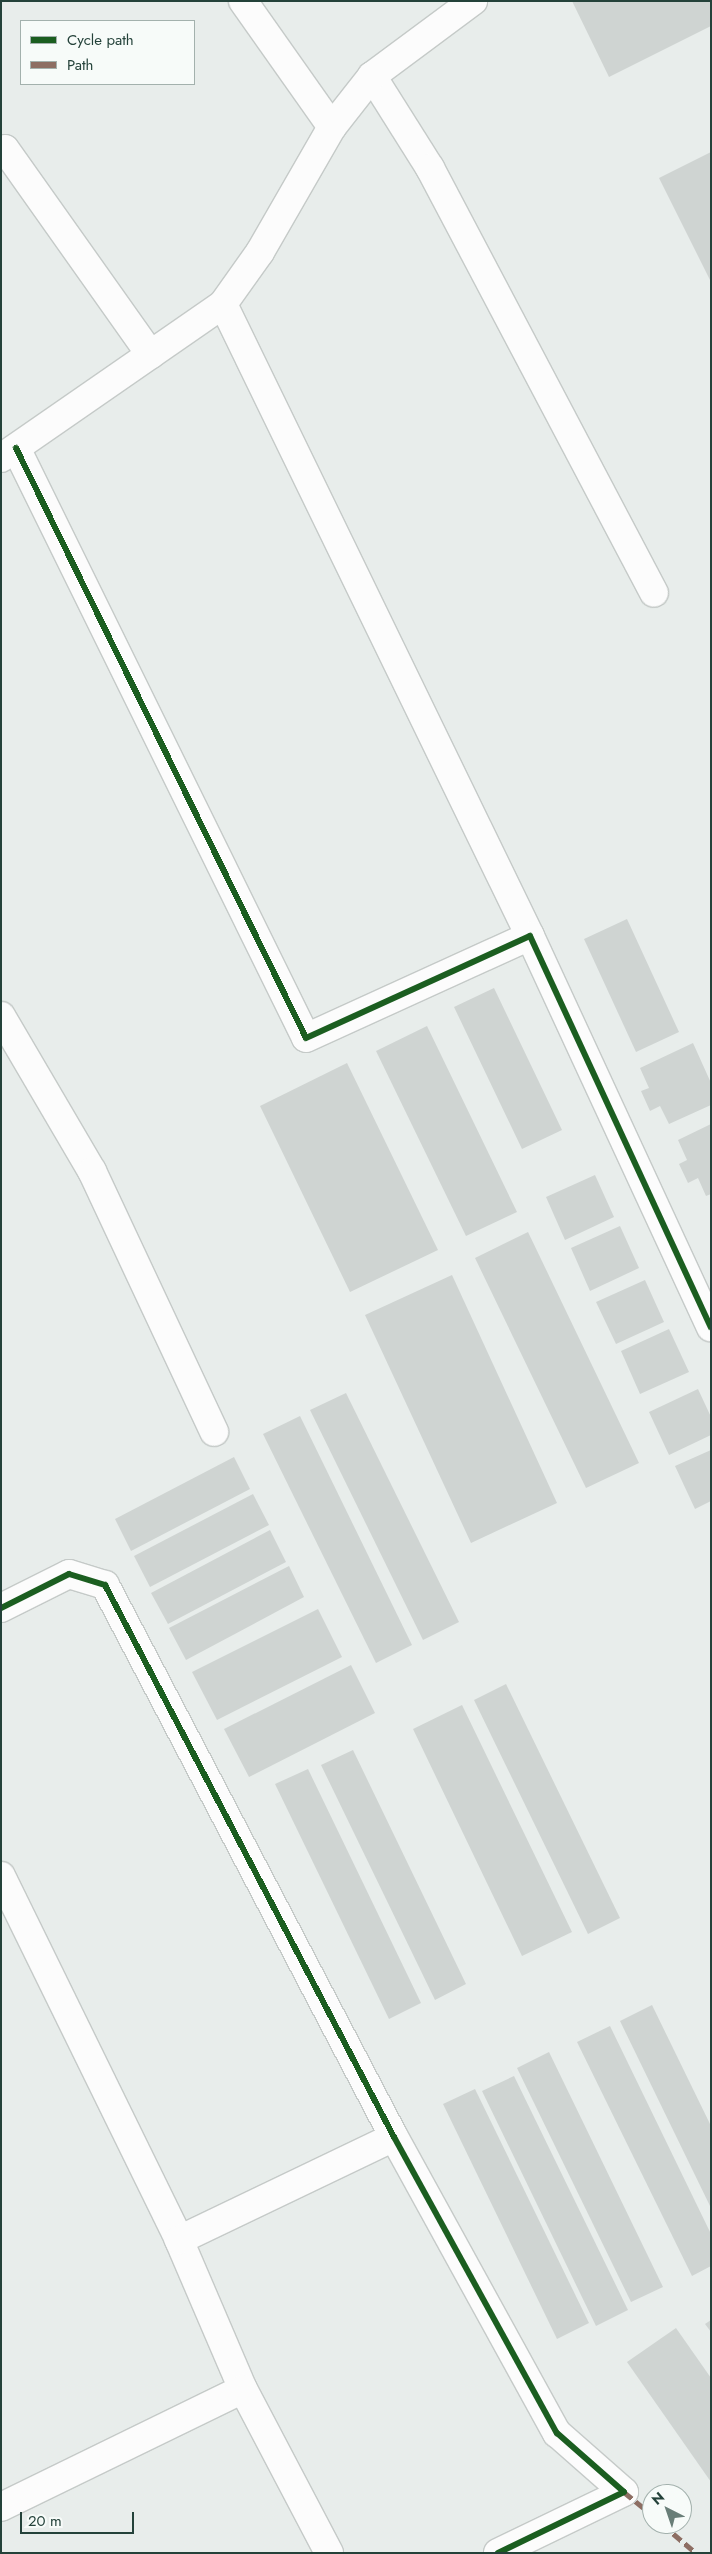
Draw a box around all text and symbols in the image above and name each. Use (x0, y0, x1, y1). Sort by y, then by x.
legend (20, 20, 195, 85)
text: Cycle path (67, 29, 134, 51)
text: Path (67, 54, 93, 76)
north arrow (642, 2484, 692, 2534)
text: N (647, 2487, 669, 2510)
scale bar (22, 2502, 136, 2534)
text: 20 m (28, 2510, 62, 2532)

